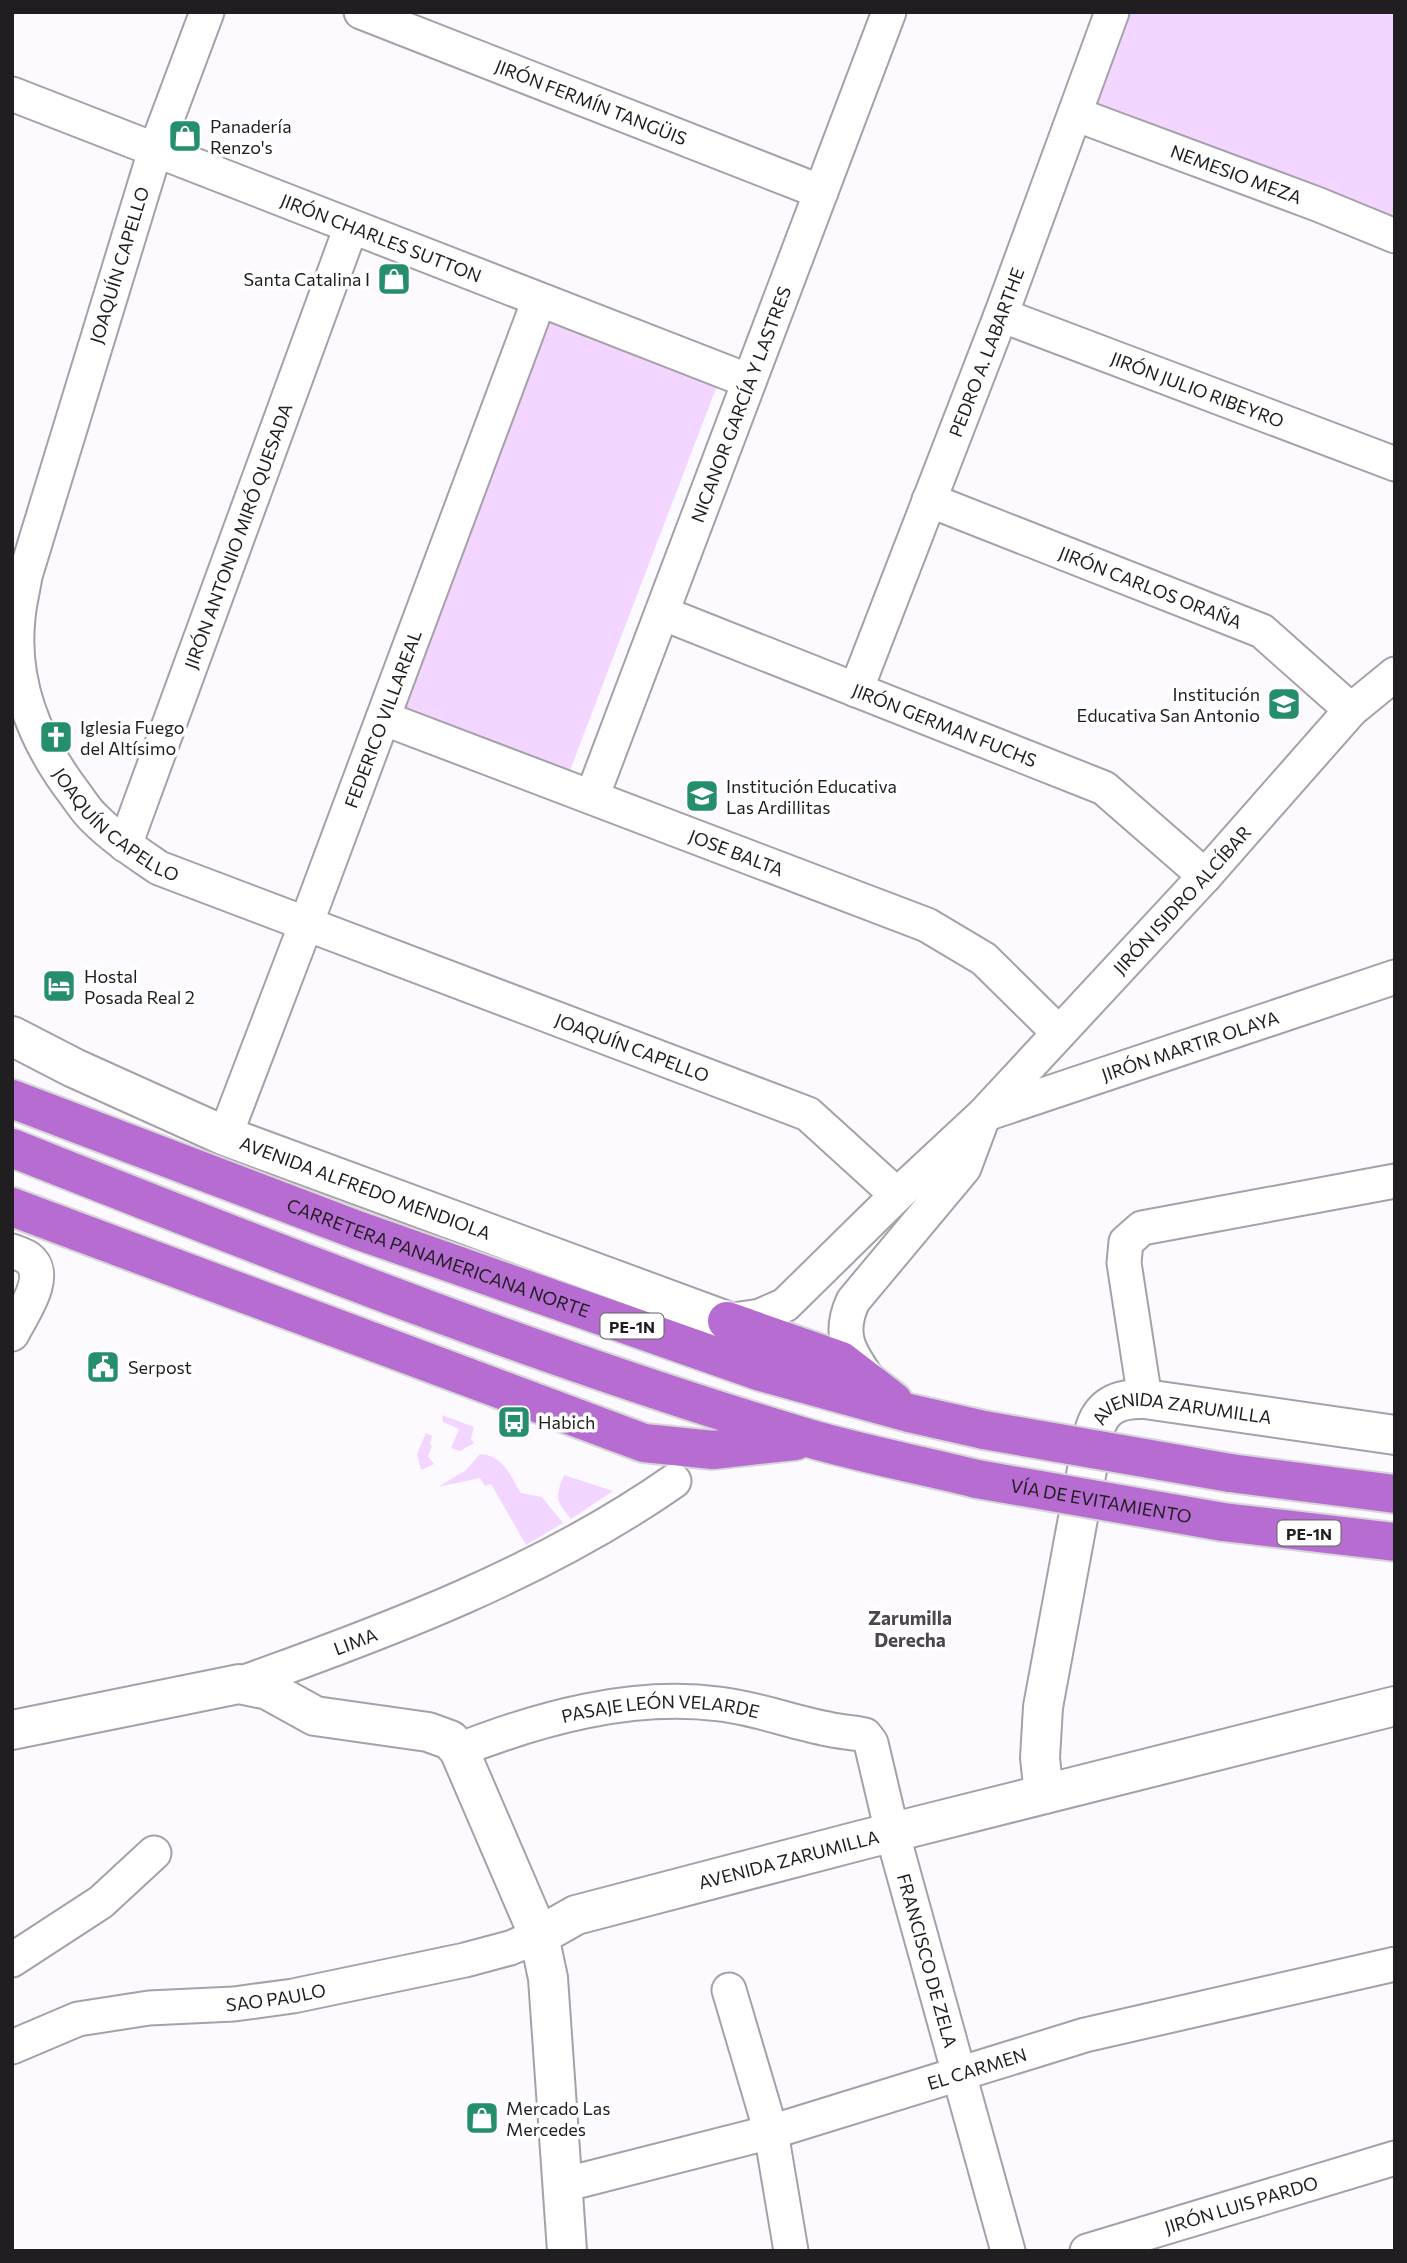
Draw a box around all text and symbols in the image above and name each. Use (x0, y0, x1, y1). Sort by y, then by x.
street label: JIRÓN FERMÍN TANGÜIS (492, 55, 690, 149)
place label: Panadería Renzo's (210, 115, 292, 158)
shop icon: Panadería Renzo's (166, 117, 204, 155)
street label: NEMESIO MEZA (1168, 140, 1305, 208)
street label: JOAQUÍN CAPELLO (85, 184, 153, 346)
street label: JIRÓN CHARLES SUTTON (277, 189, 485, 287)
shop icon: Santa Catalina I (375, 260, 413, 298)
street label: PEDRO A. LABARTHE (944, 265, 1028, 440)
place label: Santa Catalina I (244, 268, 370, 290)
street label: NICANOR GARCÍA Y LASTRES (686, 283, 795, 525)
street label: JIRÓN JULIO RIBEYRO (1108, 347, 1287, 432)
street label: JIRÓN ANTONIO MIRÓ QUESADA (179, 400, 297, 672)
street label: JIRÓN CARLOS ORAÑA (1056, 541, 1245, 633)
street label: FEDERICO VILLAREAL (339, 627, 426, 811)
street label: JIRÓN GERMAN FUCHS (849, 679, 1040, 771)
place label: Institución Educativa San Antonio (1076, 683, 1260, 726)
school or university icon: Institución Educativa San Antonio (1265, 685, 1303, 723)
place label: Iglesia Fuego del Altísimo (80, 716, 184, 759)
church icon: Iglesia Fuego del Altísimo (37, 718, 75, 756)
street label: JOAQUÍN CAPELLO (49, 764, 182, 886)
place label: Institución Educativa Las Ardillitas (726, 775, 897, 818)
school or university icon: Institución Educativa Las Ardillitas (683, 777, 721, 815)
street label: JIRÓN ISIDRO ALCÍBAR (1108, 821, 1255, 979)
street label: JOSE BALTA (686, 824, 787, 880)
place label: Hostal Posada Real 2 (84, 965, 195, 1008)
hotel icon: Hostal Posada Real 2 (40, 967, 78, 1005)
street label: JIRÓN MARTIR OLAYA (1098, 1006, 1282, 1086)
street label: JOAQUÍN CAPELLO (552, 1008, 712, 1087)
street label: AVENIDA ALFREDO MENDIOLA (237, 1131, 494, 1244)
street label: CARRETERA PANAMERICANA NORTE (284, 1193, 593, 1322)
road number: PE-1N (600, 1314, 664, 1338)
public building icon: Serpost (84, 1348, 122, 1386)
place label: Serpost (128, 1356, 192, 1378)
street label: AVENIDA ZARUMILLA (1087, 1387, 1273, 1429)
bus stop icon: Habich (495, 1403, 533, 1441)
place label: Habich (538, 1411, 595, 1433)
street label: VÍA DE EVITAMIENTO (1009, 1474, 1193, 1527)
road number: PE-1N (1278, 1520, 1340, 1546)
district label: Zarumilla Derecha (868, 1606, 952, 1651)
street label: LIMA (330, 1623, 380, 1660)
street label: PASAJE LEÓN VELARDE (559, 1690, 762, 1727)
street label: AVENIDA ZARUMILLA (696, 1825, 881, 1893)
street label: FRANCISCO DE ZELA (893, 1871, 962, 2050)
street label: SAO PAULO (225, 1978, 328, 2015)
street label: EL CARMEN (924, 2043, 1029, 2094)
place label: Mercado Las Mercedes (506, 2097, 610, 2140)
shop icon: Mercado Las Mercedes (463, 2099, 501, 2137)
street label: JIRÓN LUIS PARDO (1162, 2171, 1320, 2238)

